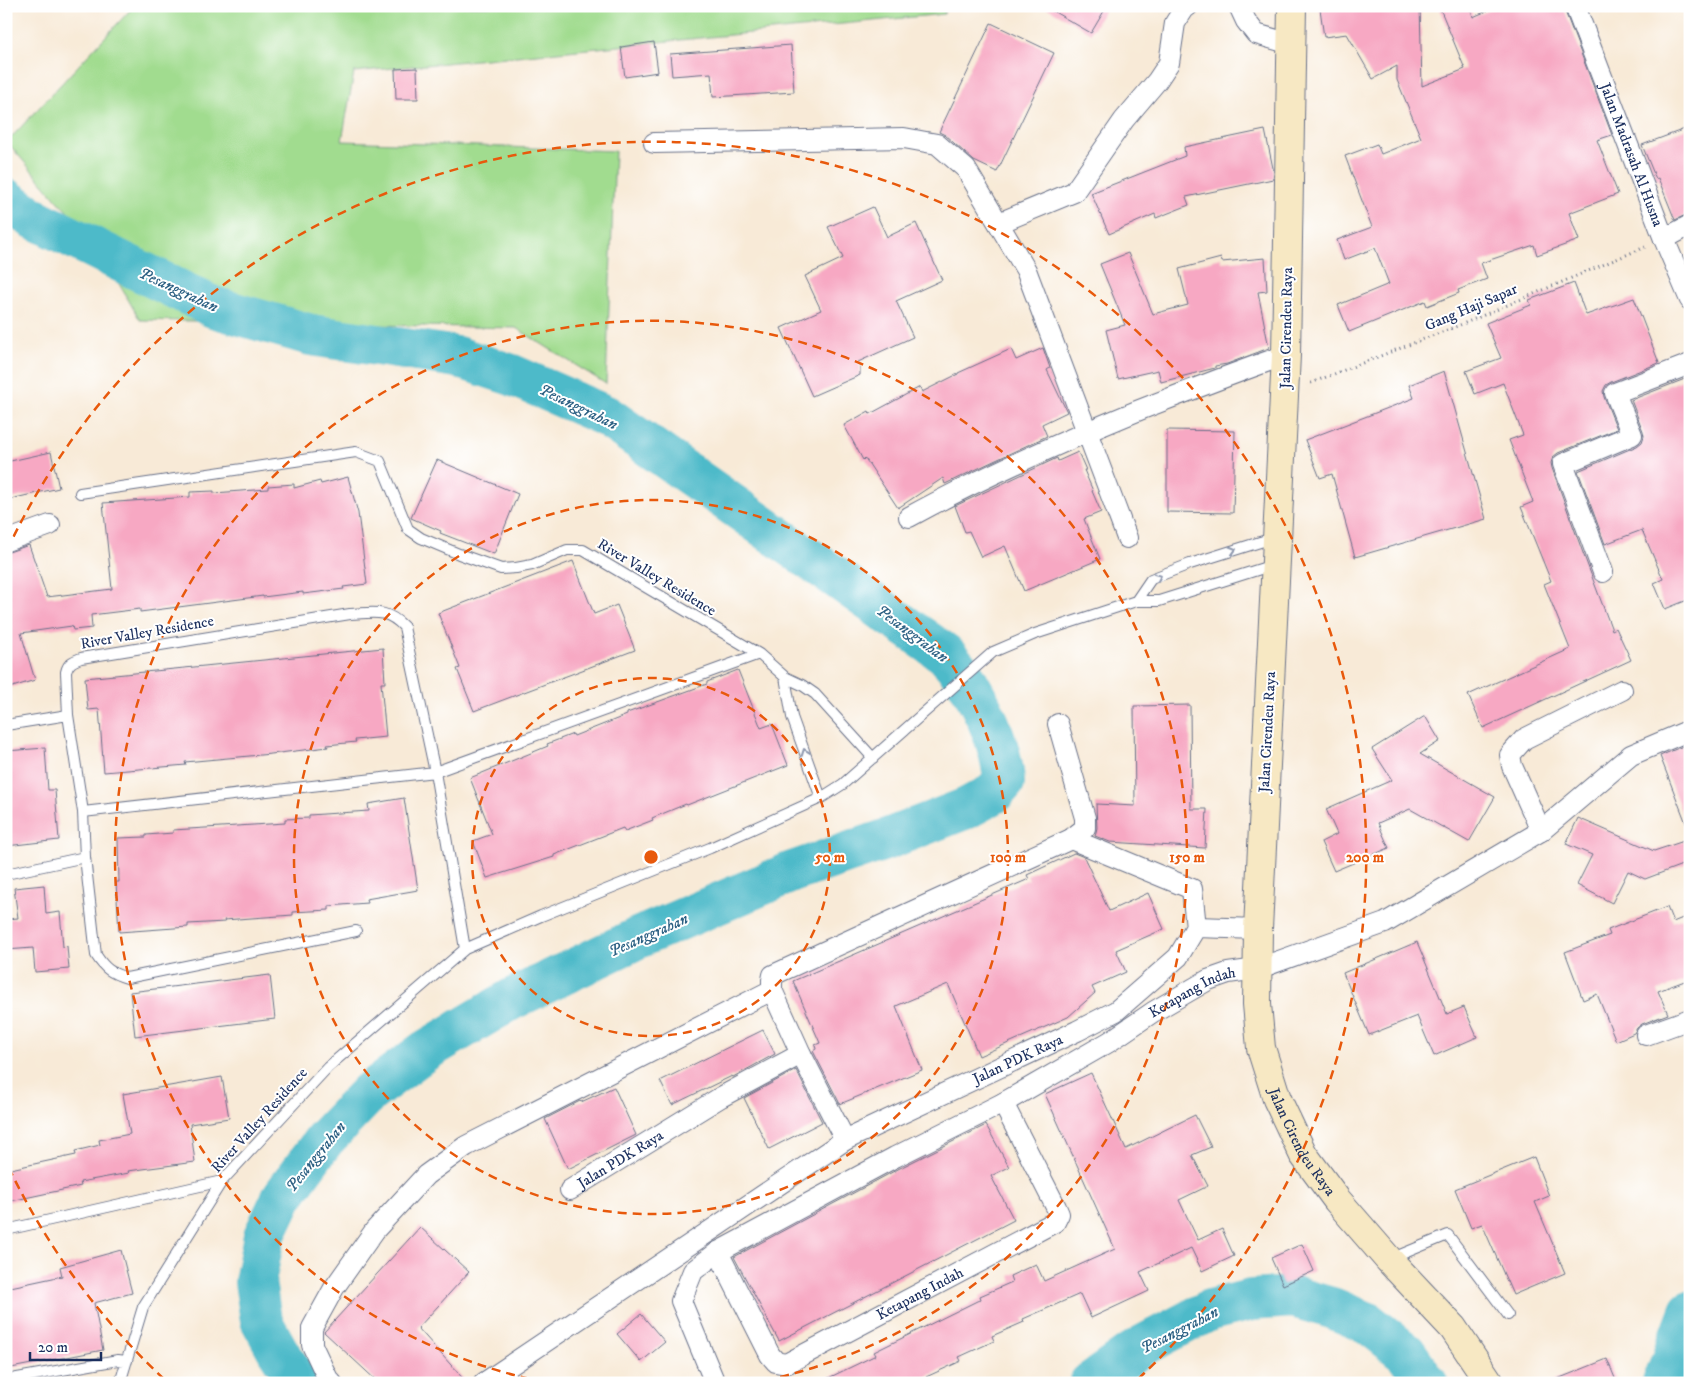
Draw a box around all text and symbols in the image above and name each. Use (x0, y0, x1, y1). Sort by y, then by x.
street label: Jalan Madrasah Al Husna (1595, 78, 1668, 230)
water label: Pesanggrahan (136, 263, 221, 317)
street label: Jalan Cirendeu Raya (1276, 267, 1297, 391)
street label: Gang Haji Sapar (1422, 279, 1521, 335)
water label: Pesanggrahan (536, 379, 621, 434)
street label: River Valley Residence (594, 535, 719, 620)
one-way arrow (1229, 546, 1237, 556)
one-way arrow (1153, 572, 1162, 583)
water label: Pesanggrahan (873, 600, 952, 667)
street label: River Valley Residence (79, 611, 215, 654)
street label: Jalan Cirendeu Raya (1255, 670, 1280, 795)
one-way arrow (801, 749, 811, 757)
centre of rings (642, 848, 660, 866)
text: 50 m (814, 848, 846, 867)
text: 100 m (990, 848, 1027, 867)
text: 150 m (1169, 848, 1205, 867)
text: 200 m (1346, 848, 1385, 867)
water label: Pesanggrahan (606, 909, 691, 961)
street label: Ketapang Indah (1145, 963, 1237, 1022)
street label: Jalan PDK Raya (968, 1030, 1067, 1089)
street label: River Valley Residence (207, 1064, 312, 1177)
street label: Jalan Cirendeu Raya (1264, 1084, 1340, 1200)
water label: Pesanggrahan (281, 1117, 350, 1196)
street label: Jalan PDK Raya (572, 1126, 667, 1194)
street label: Ketapang Indah (873, 1263, 967, 1325)
water label: Pesanggrahan (1137, 1302, 1222, 1358)
scale bar (30, 1329, 101, 1361)
text: 20 m (38, 1338, 68, 1357)

